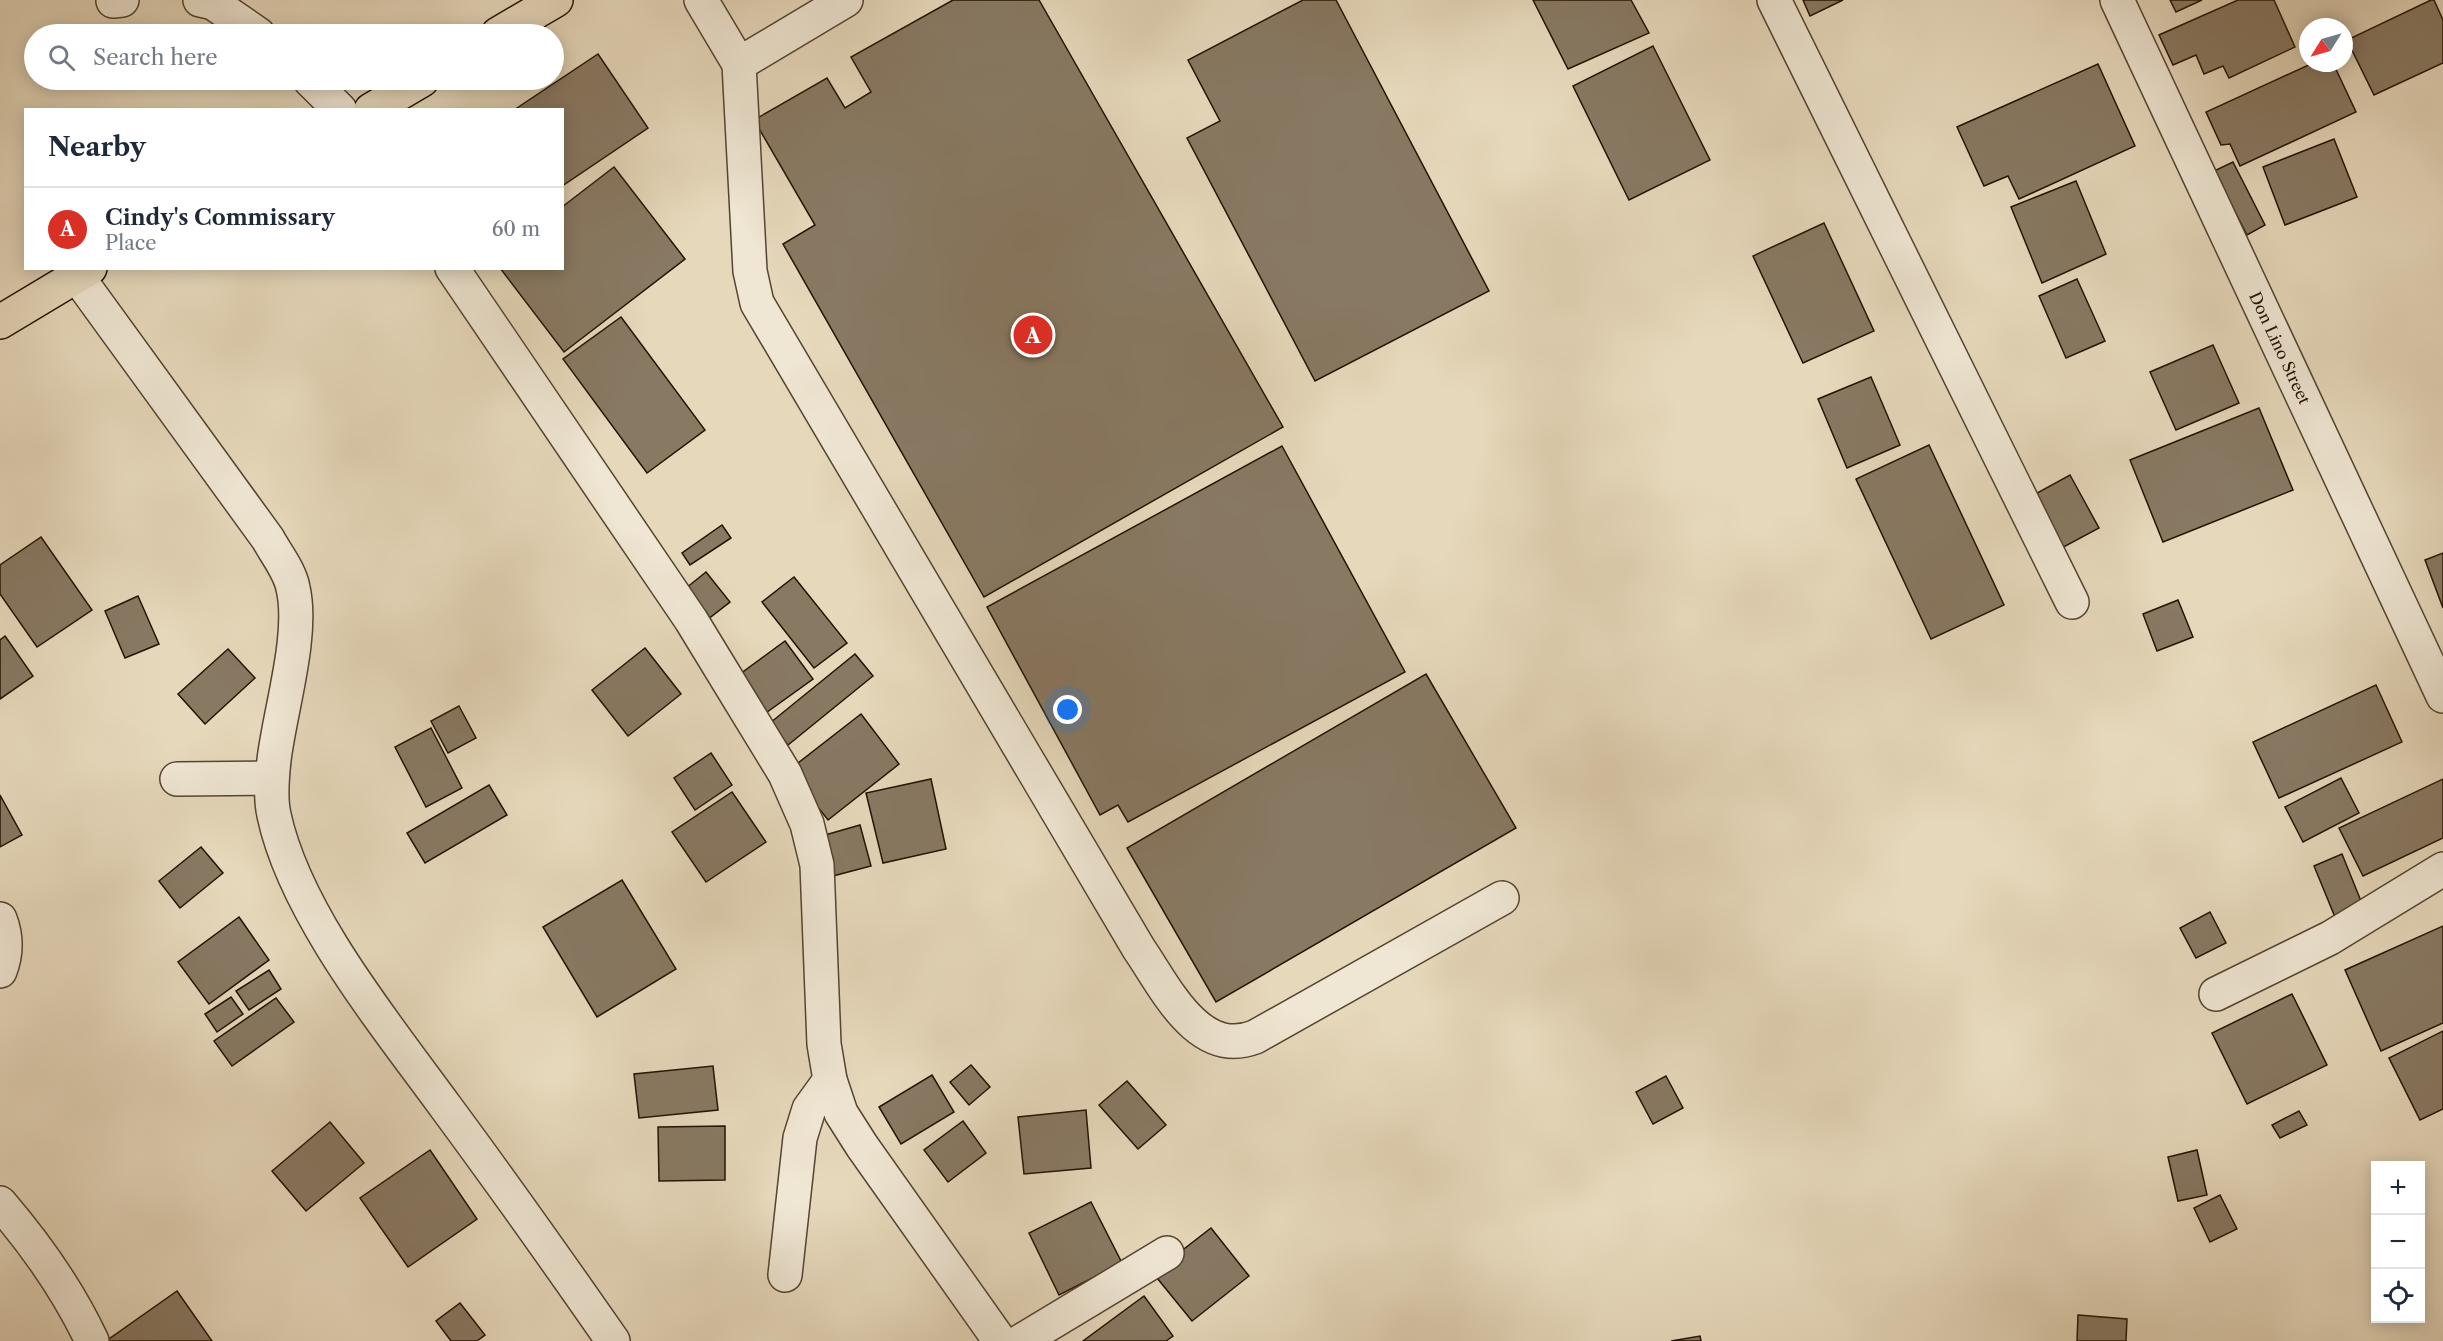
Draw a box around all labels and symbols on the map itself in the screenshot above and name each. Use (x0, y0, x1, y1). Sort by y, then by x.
north arrow (2299, 18, 2353, 72)
street label: Don Lino Street (2245, 289, 2315, 408)
pin: A (1014, 312, 1052, 358)
your location (1053, 695, 1082, 724)

